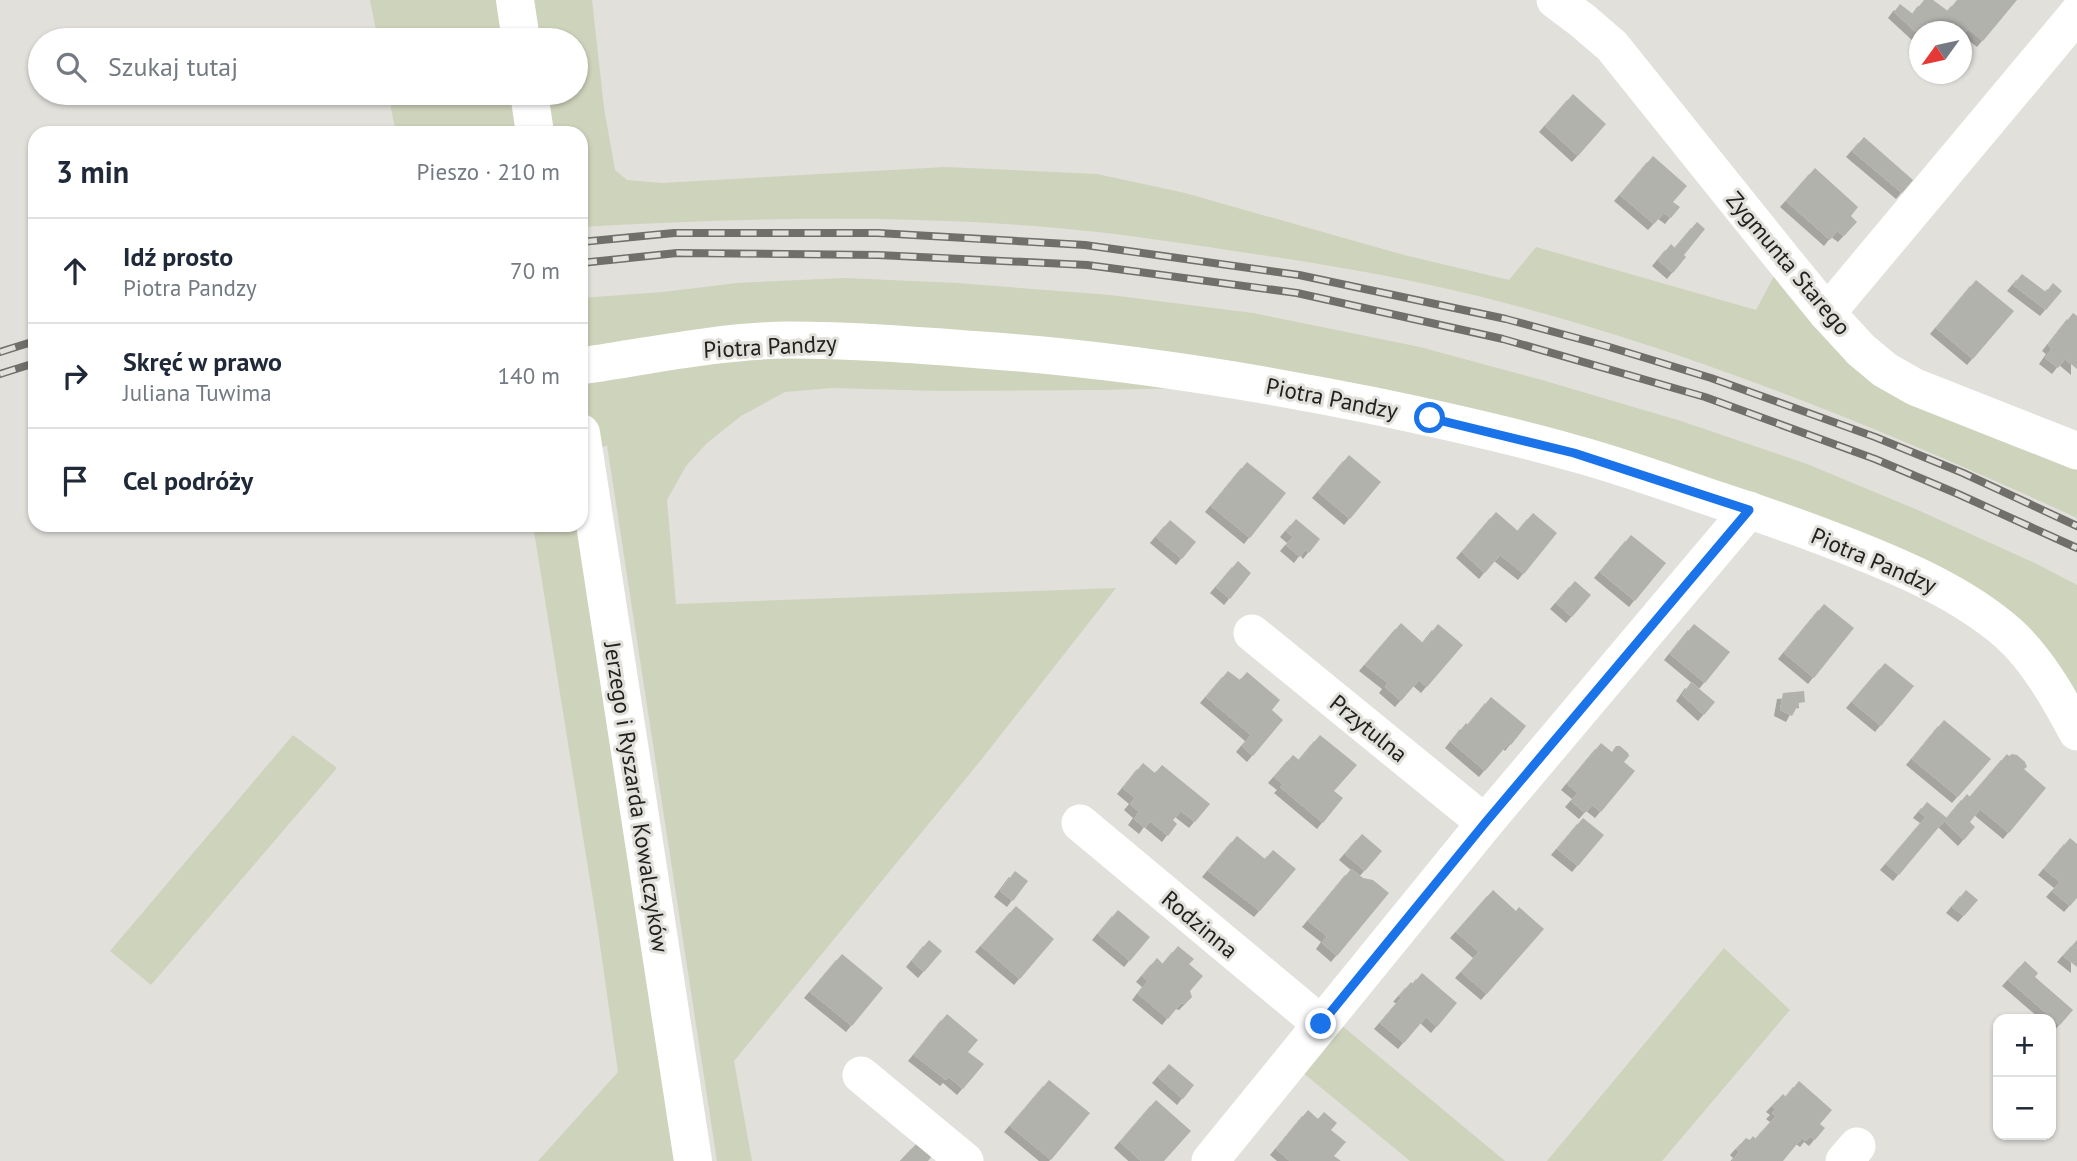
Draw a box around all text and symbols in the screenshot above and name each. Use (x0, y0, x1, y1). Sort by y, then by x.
north arrow (1909, 21, 1972, 84)
search box (28, 28, 588, 105)
icon: search (52, 48, 90, 86)
text: Szukaj tutaj (108, 50, 238, 83)
text: 3 min (56, 152, 129, 191)
text: Pieszo · 210 m (417, 157, 560, 186)
street label: Zygmunta Starego (1720, 185, 1858, 341)
text: Idź prosto (123, 240, 233, 273)
icon: ahead (56, 252, 94, 290)
text: 70 m (510, 256, 560, 285)
text: Piotra Pandzy (123, 273, 257, 302)
street label: Piotra Pandzy (702, 328, 838, 364)
text: Skręć w prawo (123, 345, 282, 378)
icon: right (56, 357, 94, 395)
text: 140 m (498, 361, 560, 390)
street label: Piotra Pandzy (1264, 371, 1401, 425)
text: Juliana Tuwima (123, 378, 272, 407)
route start (1414, 402, 1445, 433)
icon: arrive (56, 462, 94, 500)
text: Cel podróży (123, 464, 253, 497)
street label: Piotra Pandzy (1807, 521, 1941, 600)
street label: Jerzego i Ryszarda Kowalczyków (598, 639, 676, 954)
street label: Przytulna (1324, 688, 1414, 768)
street label: Rodzinna (1156, 884, 1244, 964)
route end (1305, 1008, 1336, 1039)
map controls (1993, 1014, 2056, 1140)
button: + (1993, 1014, 2056, 1077)
button: − (1993, 1077, 2056, 1140)

